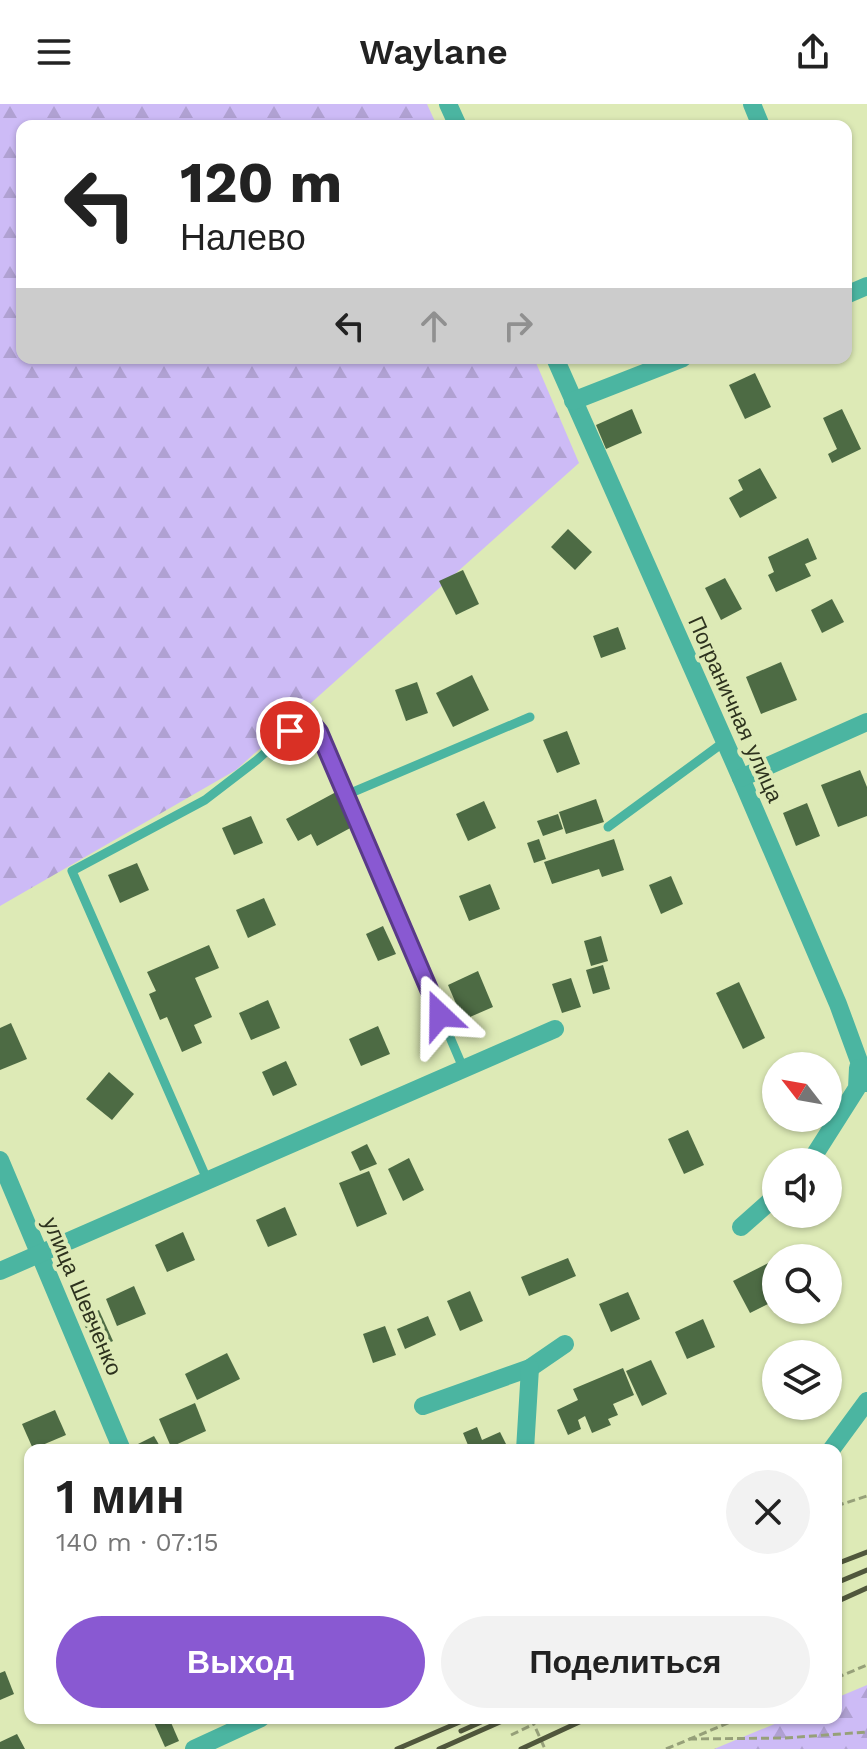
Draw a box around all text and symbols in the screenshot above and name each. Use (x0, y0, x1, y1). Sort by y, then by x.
icon: menu (32, 30, 76, 74)
icon: share (791, 30, 835, 74)
text: Waylane (359, 31, 508, 73)
text: 120 m (180, 150, 342, 216)
icon: left (48, 152, 152, 256)
text: Налево (180, 217, 306, 259)
icon: left (328, 304, 372, 348)
icon: ahead (412, 304, 456, 348)
icon: right (496, 304, 540, 348)
street label: Пограничная улица (683, 612, 788, 807)
pin (256, 697, 324, 765)
icon: arrive (268, 709, 312, 753)
position arrow (398, 973, 482, 1057)
north arrow (762, 1052, 842, 1132)
map controls (762, 1052, 842, 1420)
button: sound (762, 1148, 842, 1228)
street label: улица Шевченко (38, 1214, 127, 1379)
button: search (762, 1244, 842, 1324)
button: layers (762, 1340, 842, 1420)
text: 1 мин (56, 1468, 185, 1525)
button: close (726, 1470, 810, 1554)
text: 140 m · 07:15 (56, 1527, 219, 1557)
button: Выход (56, 1616, 425, 1708)
button: Поделиться (441, 1616, 810, 1708)

